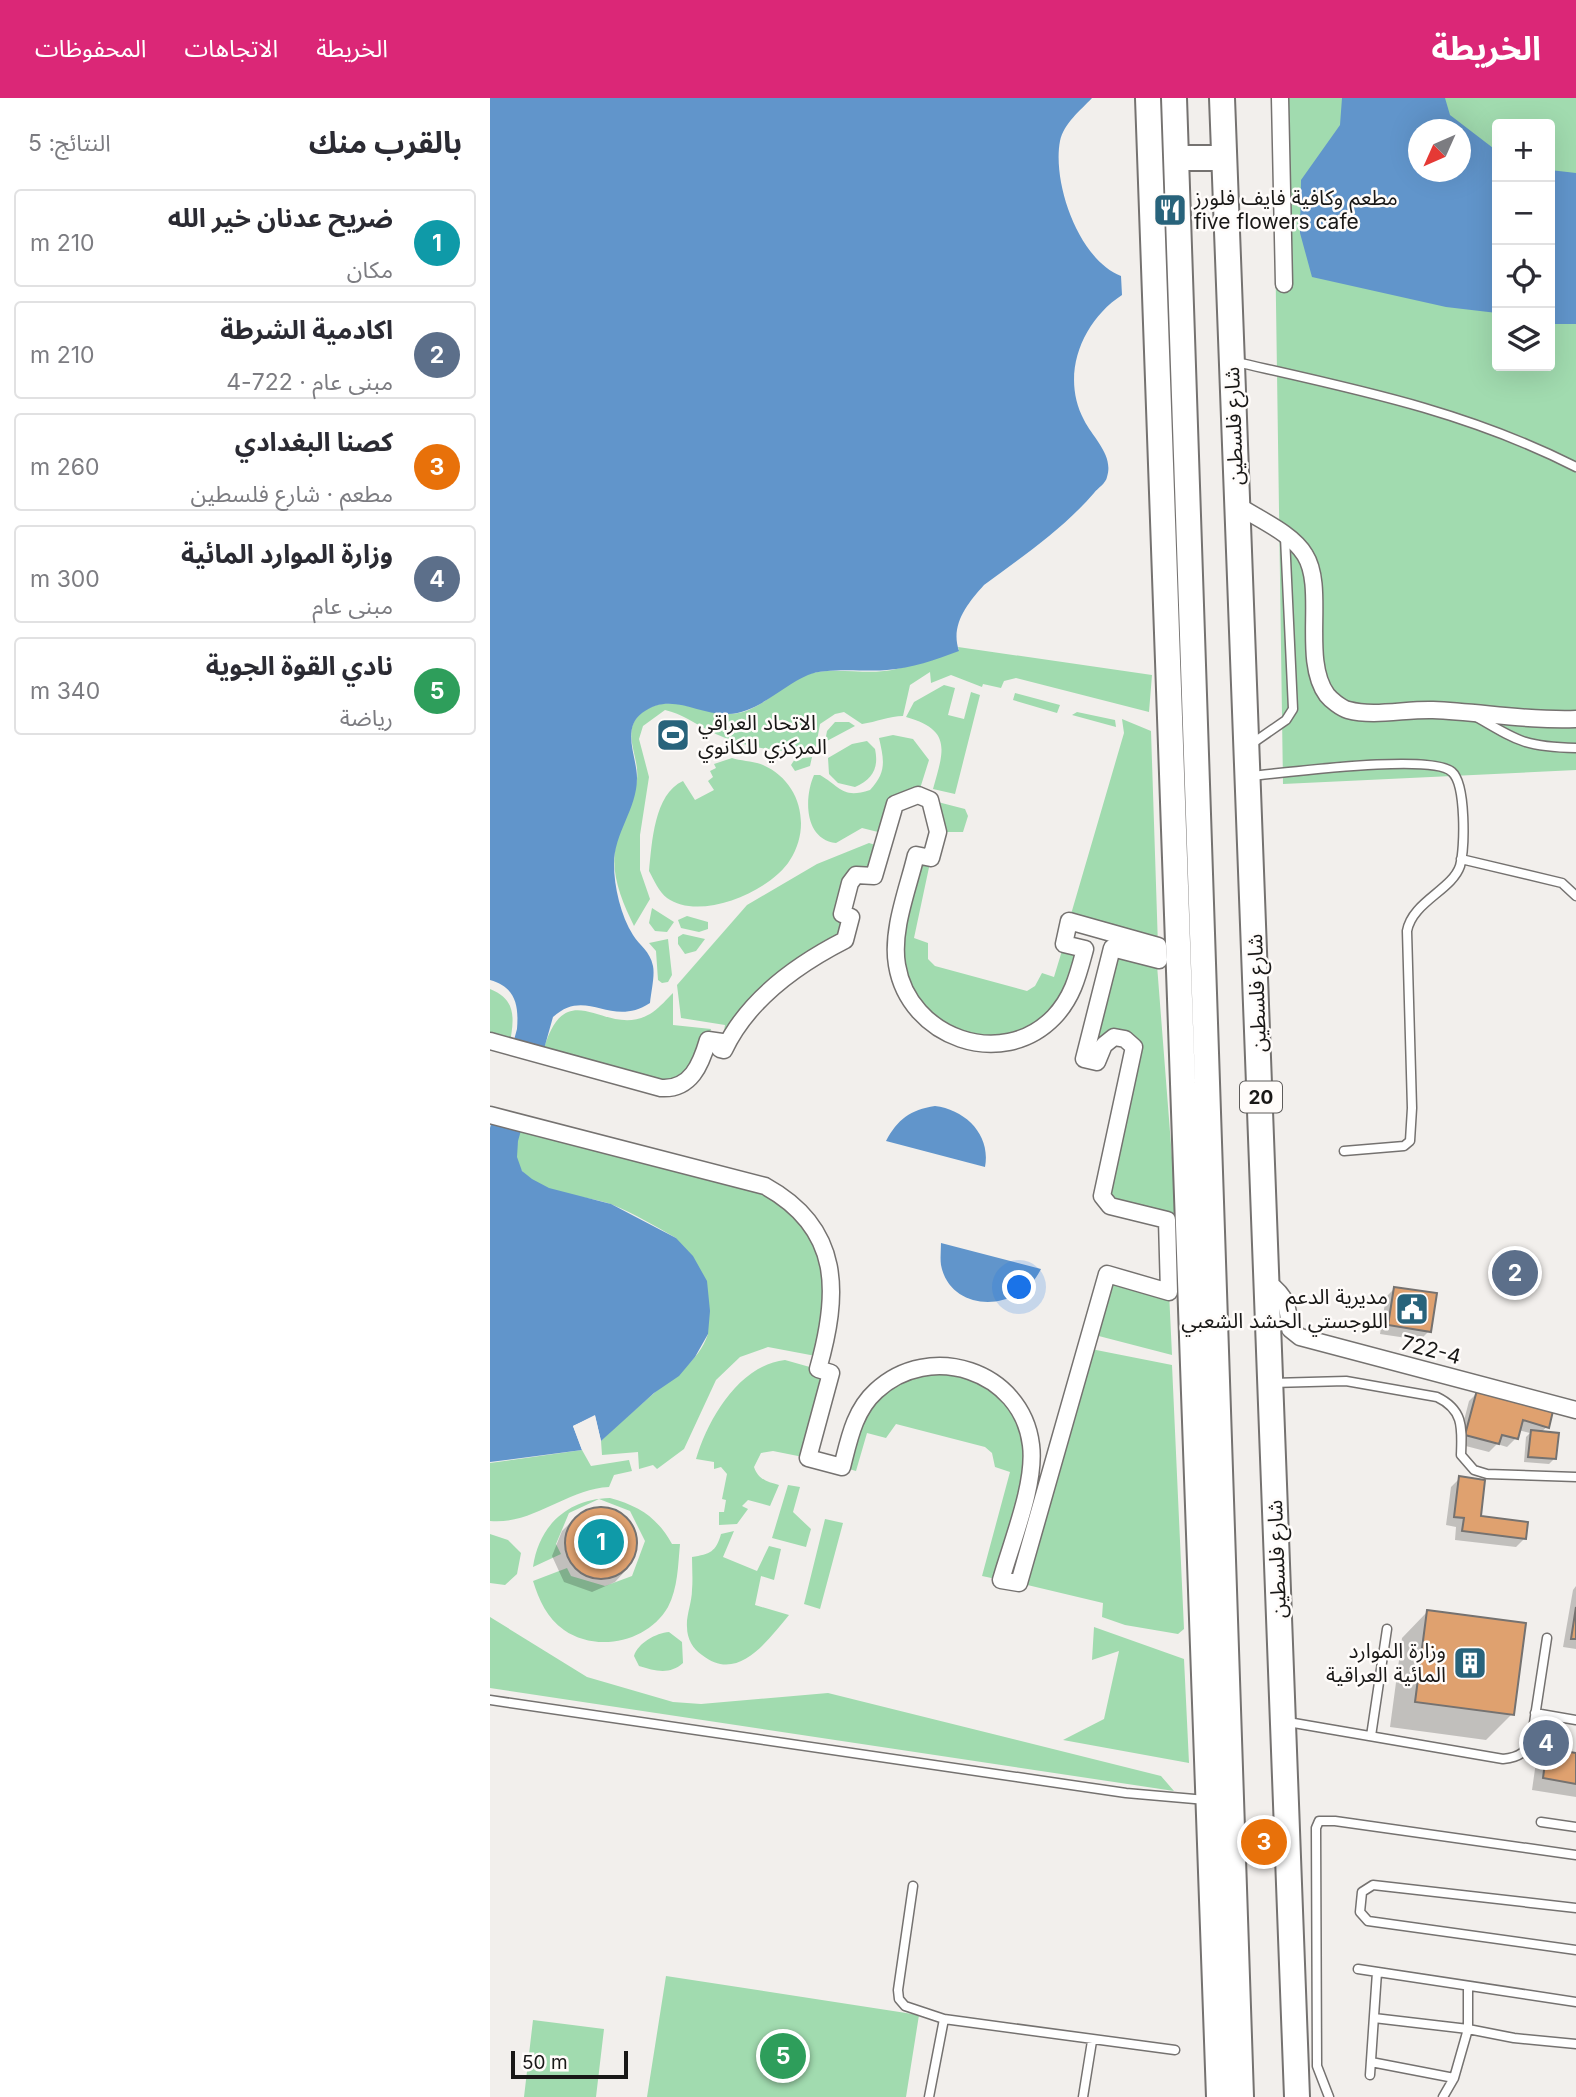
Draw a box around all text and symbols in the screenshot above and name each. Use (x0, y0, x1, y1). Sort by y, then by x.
text: الخريطة (1431, 28, 1541, 68)
text: المحفوظات (35, 34, 146, 63)
text: الاتجاهات (184, 34, 278, 63)
text: الخريطة (316, 34, 388, 63)
north arrow (1408, 119, 1471, 182)
map controls (1492, 119, 1555, 371)
button: + (1492, 119, 1555, 182)
text: بالقرب منك (309, 124, 462, 160)
text: النتائج: 5 (28, 129, 111, 157)
button: − (1492, 182, 1555, 245)
place label: مطعم وكافية فايف فلورز five flowers cafe (1193, 185, 1398, 234)
restaurant icon: مطعم وكافية فايف فلورز five flowers cafe (1151, 191, 1189, 229)
text: ضريح عدنان خير الله (168, 202, 393, 233)
text: 210 m (30, 229, 95, 257)
text: 1 (432, 229, 442, 257)
button: locate (1492, 245, 1555, 308)
text: مكان (347, 256, 393, 284)
button: layers (1492, 308, 1555, 371)
text: اكادمية الشرطة (220, 314, 393, 345)
text: 210 m (30, 341, 95, 369)
text: 2 (430, 341, 444, 369)
street label: شارع فلسطين (1219, 366, 1251, 486)
text: مبنى عام · 722-4 (226, 368, 393, 396)
text: كصنا البغدادي (235, 426, 393, 457)
text: 260 m (30, 453, 99, 481)
text: 3 (430, 453, 444, 481)
text: مطعم · شارع فلسطين (190, 480, 393, 508)
text: وزارة الموارد المائية (181, 538, 393, 569)
text: 300 m (30, 565, 100, 593)
text: 4 (429, 565, 445, 593)
text: مبنى عام (312, 592, 393, 620)
text: نادي القوة الجوية (206, 650, 393, 681)
text: 340 m (30, 677, 100, 705)
text: 5 (430, 677, 444, 705)
text: رياضة (340, 704, 393, 732)
place label: الاتحاد العراقي المركزي للكانوي (698, 710, 827, 763)
sports icon: الاتحاد العراقي المركزي للكانوي (654, 716, 692, 754)
street label: شارع فلسطين (1242, 933, 1274, 1053)
road number: 20 (1240, 1082, 1282, 1113)
pin: 2 (1492, 1247, 1538, 1299)
your location (1002, 1270, 1036, 1304)
place label: مديرية الدعم اللوجستي الحشد الشعبي (1181, 1284, 1388, 1337)
public building icon: مديرية الدعم اللوجستي الحشد الشعبي (1393, 1290, 1431, 1328)
street label: 722-4 (1399, 1330, 1464, 1369)
street label: شارع فلسطين (1262, 1499, 1294, 1619)
pin: 1 (578, 1516, 624, 1568)
place label: وزارة الموارد المائية العراقية (1326, 1638, 1446, 1687)
building icon: وزارة الموارد المائية العراقية (1451, 1644, 1489, 1682)
pin: 4 (1523, 1717, 1569, 1769)
pin: 3 (1241, 1816, 1287, 1868)
pin: 5 (760, 2030, 806, 2082)
scale bar (511, 2048, 628, 2080)
text: 50 m (522, 2051, 568, 2074)

